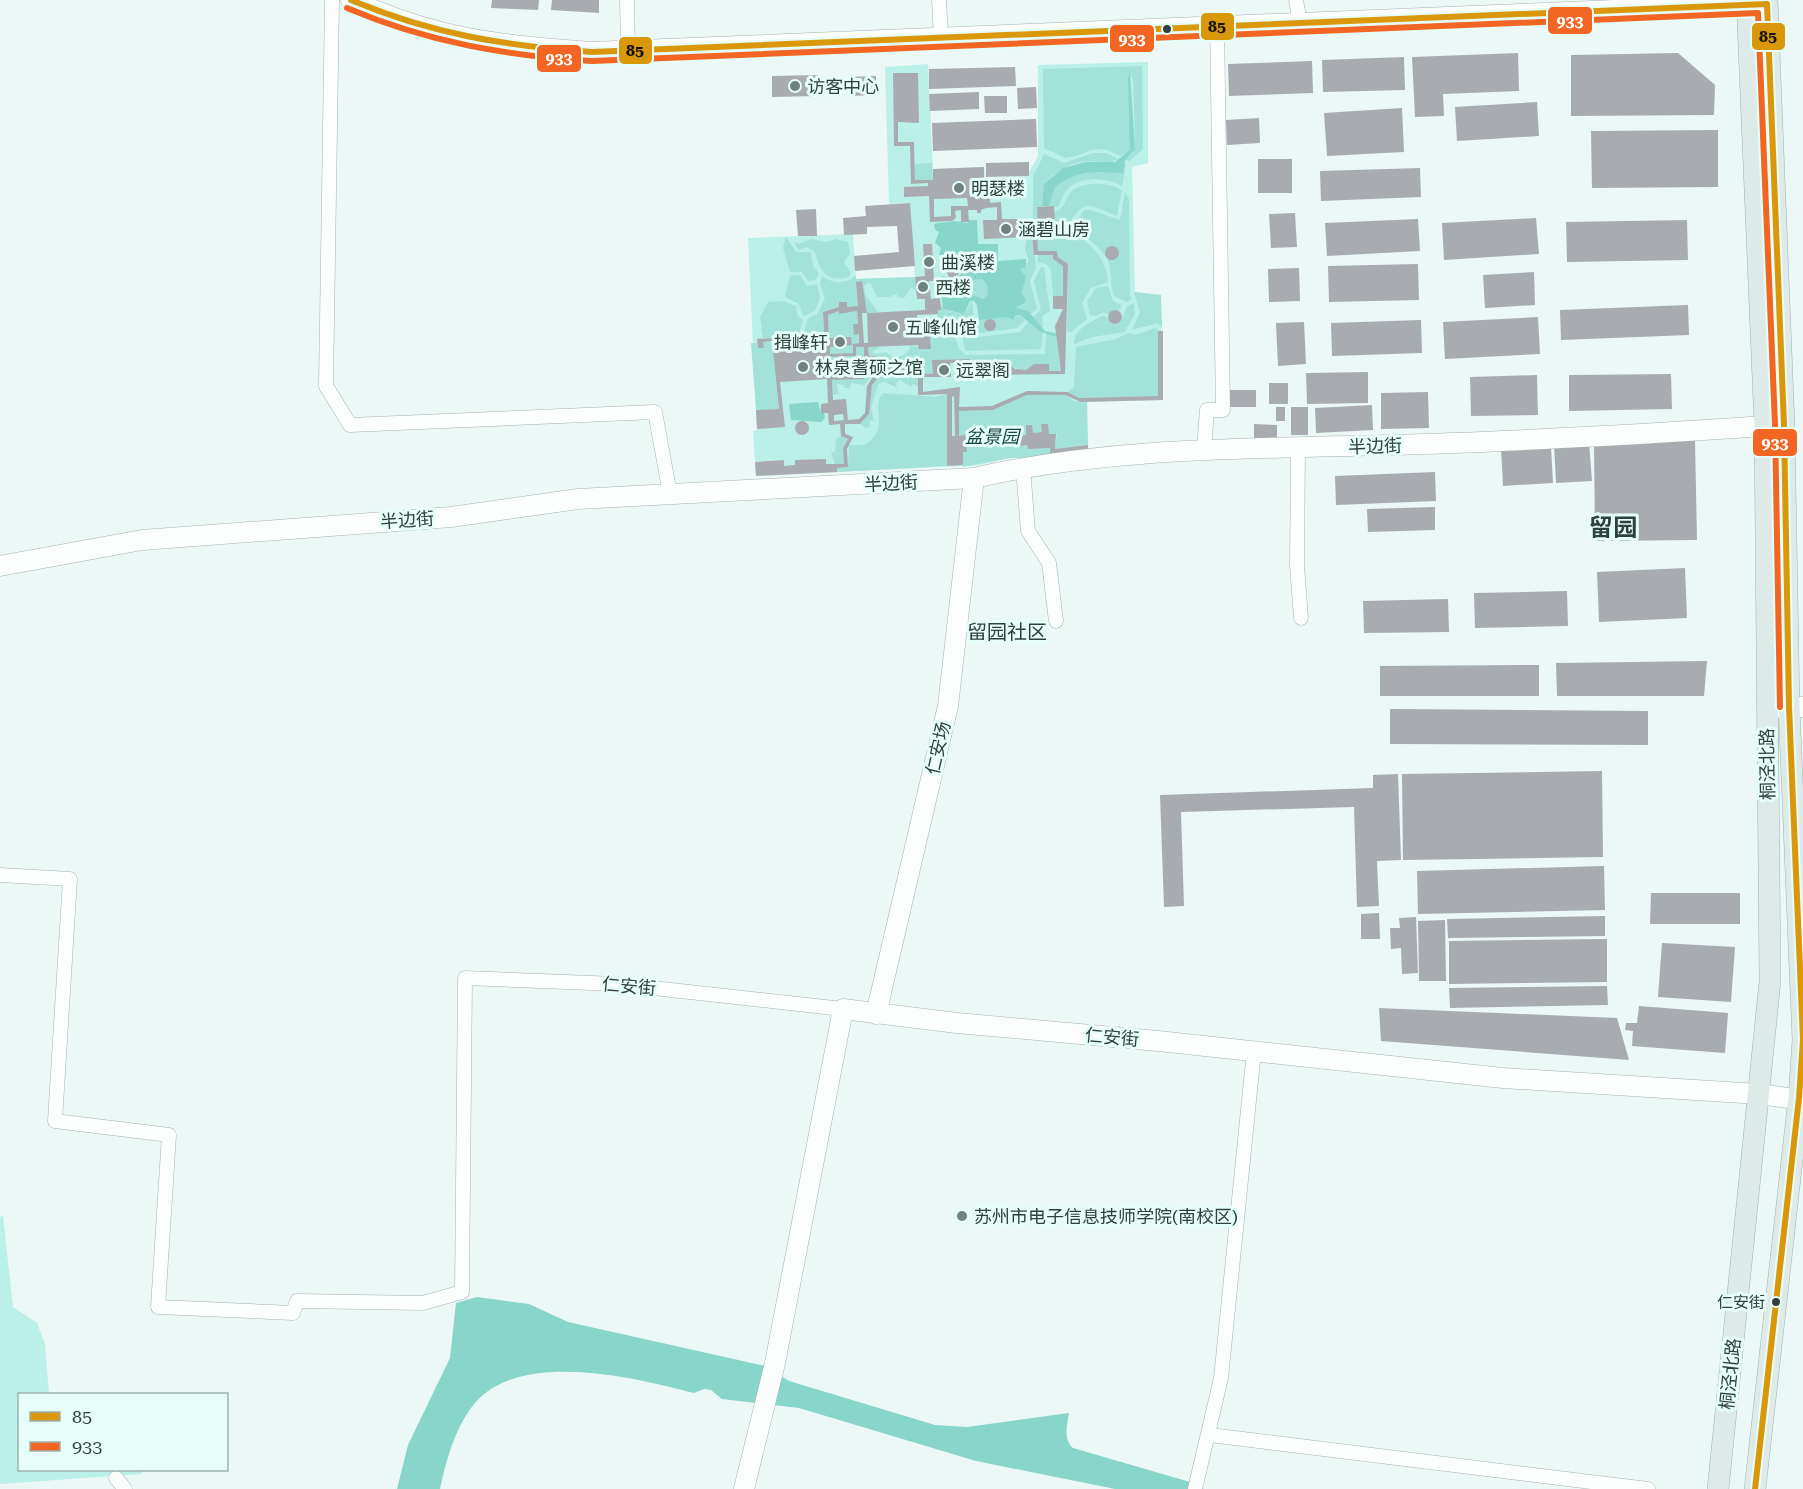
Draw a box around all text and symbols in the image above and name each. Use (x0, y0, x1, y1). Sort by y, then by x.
line badge: 933 (1547, 6, 1593, 35)
line badge: 85 (1200, 12, 1235, 41)
text: 933 (1557, 12, 1583, 31)
text: 85 (1208, 17, 1226, 36)
line badge: 85 (1751, 22, 1786, 51)
unlabelled marker (1161, 23, 1173, 35)
line badge: 933 (1109, 24, 1155, 53)
text: 85 (1759, 27, 1777, 46)
text: 933 (1119, 30, 1145, 49)
line badge: 85 (618, 36, 653, 65)
text: 85 (626, 41, 644, 60)
line badge: 933 (536, 44, 582, 73)
text: 933 (546, 49, 572, 68)
place label: 访客中心 (807, 76, 879, 97)
marker: 访客中心 (788, 79, 802, 93)
place label: 明瑟楼 (971, 178, 1025, 199)
marker: 明瑟楼 (952, 181, 966, 195)
place label: 涵碧山房 (1018, 219, 1090, 240)
marker: 涵碧山房 (999, 222, 1013, 236)
place label: 曲溪楼 (941, 252, 995, 273)
marker: 曲溪楼 (922, 255, 936, 269)
place label: 西楼 (935, 277, 971, 298)
marker: 西楼 (916, 280, 930, 294)
place label: 五峰仙馆 (905, 317, 977, 338)
marker: 五峰仙馆 (886, 320, 900, 334)
place label: 揖峰轩 (774, 332, 828, 353)
marker: 揖峰轩 (833, 335, 847, 349)
place label: 林泉耆硕之馆 (815, 357, 923, 378)
marker: 林泉耆硕之馆 (796, 360, 810, 374)
place label: 远翠阁 (956, 360, 1010, 381)
marker: 远翠阁 (937, 363, 951, 377)
park label: 盆景园 (965, 426, 1022, 447)
line badge: 933 (1752, 428, 1798, 457)
text: 933 (1762, 434, 1788, 453)
street label: 半边街 (1348, 435, 1402, 457)
street label: 半边街 (863, 471, 919, 495)
street label: 半边街 (379, 508, 435, 532)
district label: 留园 (1589, 514, 1637, 542)
district label: 留园社区 (967, 620, 1047, 644)
street label: 仁安场 (922, 719, 954, 777)
street label: 桐泾北路 (1756, 728, 1778, 800)
street label: 仁安街 (601, 973, 657, 999)
street label: 仁安街 (1084, 1024, 1140, 1050)
place label: 苏州市电子信息技师学院(南校区) (974, 1206, 1238, 1227)
marker: 苏州市电子信息技师学院(南校区) (955, 1209, 969, 1223)
place label: 仁安街 (1717, 1293, 1765, 1312)
marker: 仁安街 (1770, 1296, 1782, 1308)
street label: 桐泾北路 (1716, 1337, 1744, 1411)
legend (18, 1393, 228, 1471)
text: 85 (72, 1406, 92, 1427)
text: 933 (72, 1436, 102, 1457)

